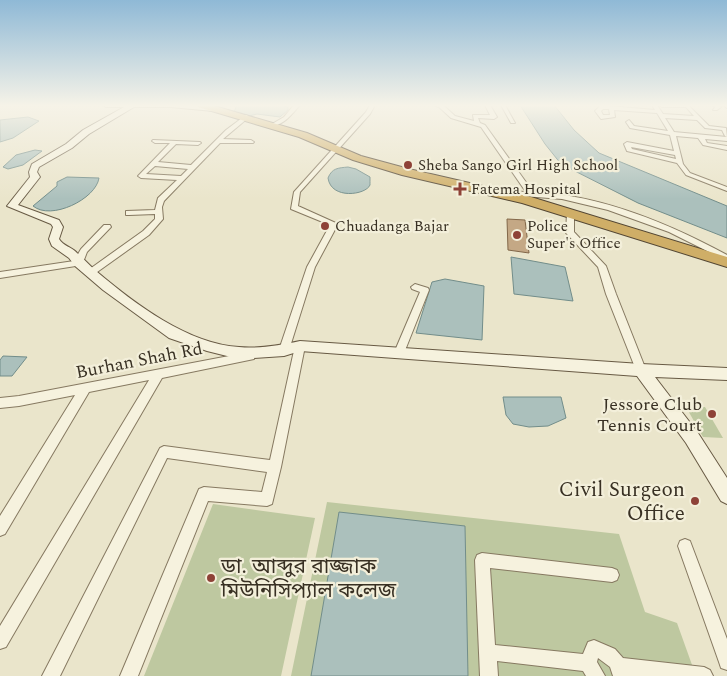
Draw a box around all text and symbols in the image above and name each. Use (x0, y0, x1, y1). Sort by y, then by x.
place label: Sheba Sango Girl High School (418, 154, 618, 177)
marker: Sheba Sango Girl High School (402, 159, 414, 171)
place label: Fatema Hospital (471, 178, 581, 201)
marker: Fatema Hospital (453, 182, 467, 196)
place label: Chuadanga Bajar (335, 215, 449, 238)
place label: Police Super's Office (527, 215, 621, 255)
marker: Chuadanga Bajar (319, 220, 331, 232)
marker: Police Super's Office (511, 229, 523, 241)
street label: Burhan Shah Rd (73, 335, 205, 386)
place label: Jessore Club Tennis Court (597, 391, 702, 439)
marker: Jessore Club Tennis Court (706, 408, 718, 420)
place label: Civil Surgeon Office (559, 474, 685, 530)
marker: Civil Surgeon Office (689, 495, 701, 507)
place label: ডা. আব্দুর রাজ্জাক মিউনিসিপ্যাল কলেজ (220, 551, 397, 607)
marker: ডা. আব্দুর রাজ্জাক মিউনিসিপ্যাল কলেজ (205, 572, 217, 584)

